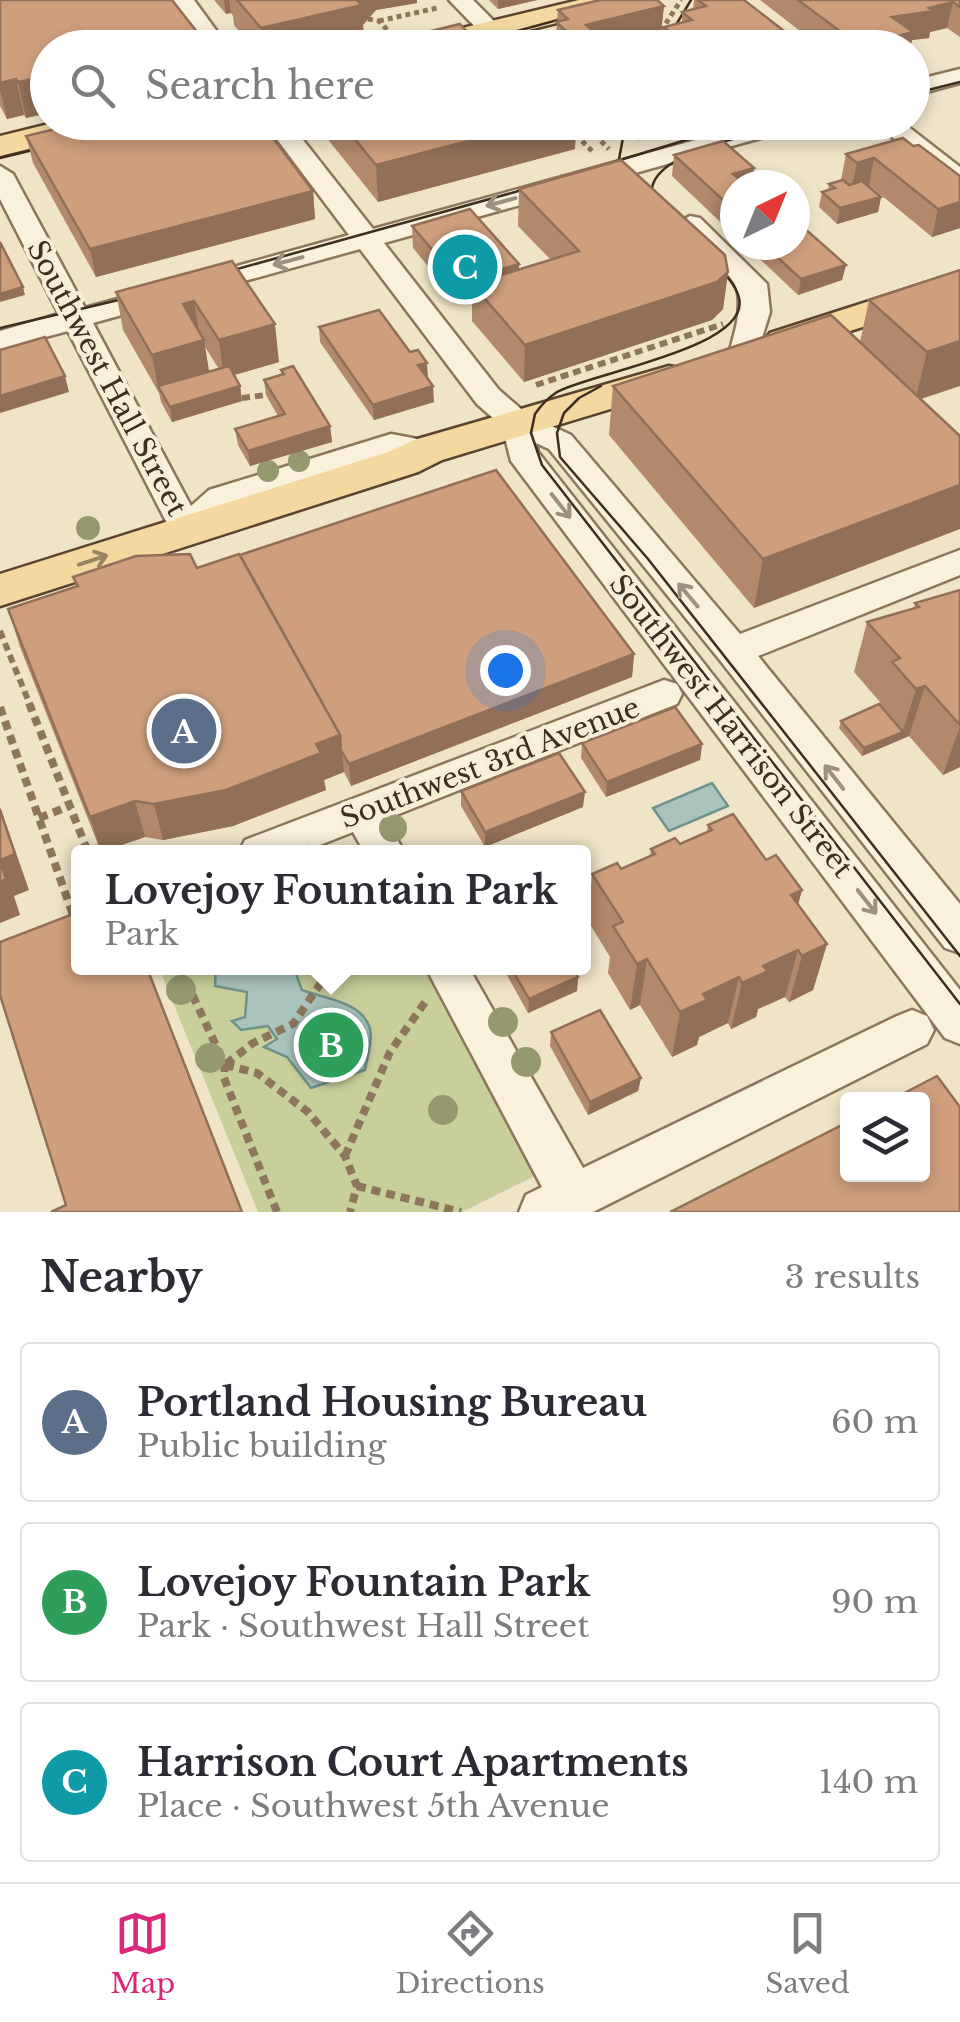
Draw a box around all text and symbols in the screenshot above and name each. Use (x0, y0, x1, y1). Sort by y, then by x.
search box (30, 30, 930, 140)
icon: search (65, 58, 120, 113)
text: Search here (145, 62, 375, 109)
north arrow (720, 170, 810, 260)
one-way arrow (486, 194, 517, 212)
pin: C (432, 230, 498, 304)
street label: Southwest Hall Street (19, 234, 195, 522)
one-way arrow (272, 252, 304, 271)
one-way arrow (551, 492, 572, 519)
one-way arrow (76, 550, 108, 568)
street label: Southwest Harrison Street (602, 567, 861, 885)
one-way arrow (677, 582, 699, 608)
your location (480, 645, 531, 696)
street label: Southwest 3rd Avenue (335, 690, 645, 836)
pin: A (152, 694, 216, 768)
one-way arrow (823, 764, 845, 790)
popup (71, 845, 591, 975)
text: Lovejoy Fountain Park (104, 867, 558, 914)
one-way arrow (856, 888, 877, 915)
text: Park (104, 914, 179, 954)
pin: B (298, 1008, 364, 1082)
map controls (840, 1092, 930, 1182)
button: layers (840, 1092, 930, 1182)
text: Nearby (40, 1251, 203, 1303)
text: 3 results (785, 1257, 920, 1297)
text: Portland Housing Bureau (137, 1379, 647, 1426)
text: A (62, 1402, 87, 1442)
text: 60 m (831, 1402, 918, 1442)
text: Public building (137, 1426, 386, 1466)
text: Lovejoy Fountain Park (137, 1559, 590, 1606)
text: B (62, 1582, 87, 1622)
text: 90 m (831, 1582, 918, 1622)
text: Park · Southwest Hall Street (137, 1606, 589, 1646)
text: Harrison Court Apartments (137, 1739, 689, 1786)
text: C (61, 1762, 88, 1802)
text: 140 m (819, 1762, 918, 1802)
text: Place · Southwest 5th Avenue (137, 1786, 609, 1826)
tab: Map (110, 1906, 175, 2001)
tab: Directions (396, 1906, 545, 2001)
tab: Saved (765, 1906, 850, 2001)

